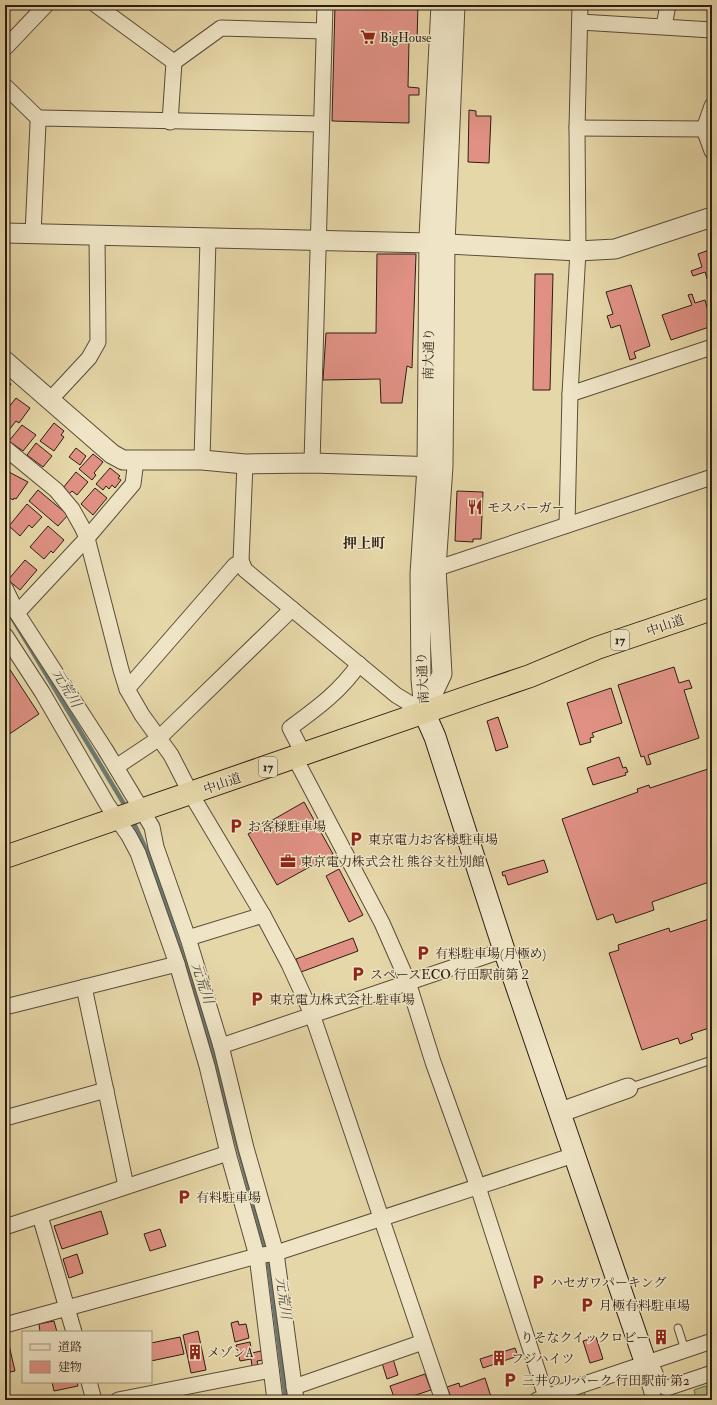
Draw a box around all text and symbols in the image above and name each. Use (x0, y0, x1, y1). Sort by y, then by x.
supermarket icon: BigHouse (359, 28, 377, 46)
place label: BigHouse (380, 30, 432, 46)
street label: 南大通り (421, 328, 437, 380)
restaurant icon: モスバーガー (466, 498, 484, 516)
place label: モスバーガー (487, 500, 565, 516)
district label: 押上町 (343, 535, 386, 552)
street label: 中山道 (644, 612, 686, 640)
road number: 17 (611, 630, 629, 650)
street label: 南大通り (414, 652, 432, 704)
water label: 元荒川 (48, 666, 86, 712)
road number: 17 (259, 757, 277, 777)
street label: 中山道 (201, 770, 243, 798)
parking icon: お客様駐車場 (227, 817, 245, 835)
place label: お客様駐車場 (248, 819, 326, 835)
parking icon: 東京電力お客様駐車場 (347, 830, 365, 848)
place label: 東京電力お客様駐車場 (368, 832, 498, 848)
office icon: 東京電力株式会社 熊谷支社別館 (279, 852, 297, 870)
place label: 東京電力株式会社 熊谷支社別館 (300, 854, 485, 870)
parking icon: 有料駐車場(月極め) (414, 944, 432, 962)
place label: 有料駐車場(月極め) (435, 946, 546, 962)
water label: 元荒川 (188, 961, 218, 1008)
parking icon: スペースECO 行田駅前第２ (349, 965, 367, 983)
place label: スペースECO 行田駅前第２ (370, 967, 532, 983)
parking icon: 東京電力株式会社 駐車場 (248, 990, 266, 1008)
place label: 東京電力株式会社 駐車場 (269, 992, 415, 1008)
parking icon: 有料駐車場 (175, 1188, 193, 1206)
place label: 有料駐車場 (196, 1190, 261, 1206)
parking icon: ハセガワパーキング (529, 1273, 547, 1291)
place label: ハセガワパーキング (550, 1275, 667, 1291)
water label: 元荒川 (273, 1276, 295, 1322)
parking icon: 月極有料駐車場 (578, 1296, 596, 1314)
place label: 月極有料駐車場 (599, 1298, 690, 1314)
building icon: りそなクイックロビー (652, 1328, 670, 1346)
place label: りそなクイックロビー (520, 1330, 649, 1346)
legend (22, 1331, 152, 1383)
text: 道路 (58, 1340, 82, 1355)
building icon: メゾンA (186, 1343, 204, 1361)
place label: メゾンA (207, 1345, 255, 1361)
building icon: フジハイツ (490, 1349, 508, 1367)
place label: フジハイツ (511, 1351, 575, 1367)
text: 建物 (58, 1360, 82, 1375)
parking icon: 三井のリパーク 行田駅前 第2 (501, 1371, 519, 1389)
place label: 三井のリパーク 行田駅前 第2 (522, 1373, 690, 1389)

